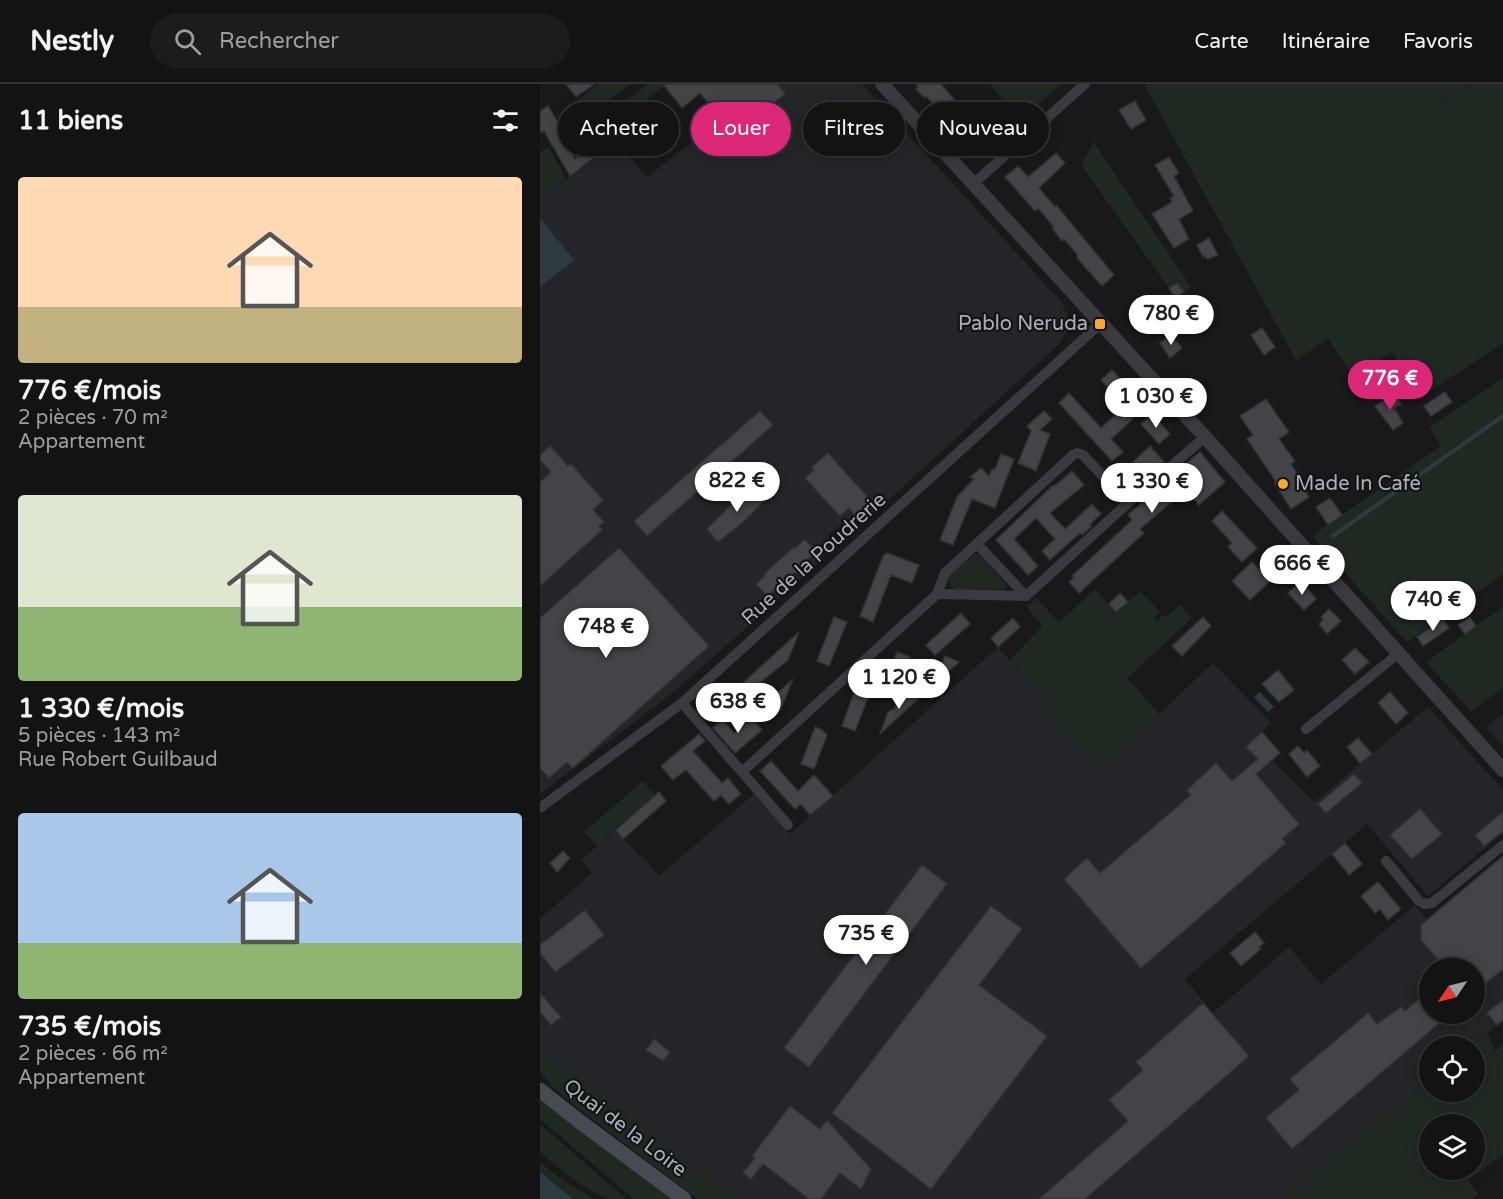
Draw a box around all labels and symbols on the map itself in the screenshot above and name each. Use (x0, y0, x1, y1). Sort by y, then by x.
pin: 780 € (1129, 295, 1213, 346)
place label: Pablo Neruda (958, 312, 1088, 336)
marker: Pablo Neruda (1093, 317, 1107, 331)
pin: 776 € (1348, 360, 1432, 411)
pin: 1 030 € (1101, 378, 1211, 429)
pin: 822 € (695, 462, 779, 513)
pin: 1 330 € (1097, 463, 1207, 514)
place label: Made In Café (1295, 472, 1421, 496)
marker: Made In Café (1276, 477, 1290, 491)
street label: Rue de la Poudrerie (737, 488, 891, 630)
pin: 666 € (1260, 545, 1344, 596)
pin: 740 € (1391, 581, 1475, 632)
pin: 748 € (564, 608, 648, 659)
pin: 1 120 € (844, 659, 954, 710)
pin: 638 € (696, 683, 780, 734)
pin: 735 € (824, 915, 908, 966)
north arrow (1419, 958, 1485, 1024)
street label: Quai de la Loire (559, 1074, 691, 1182)

